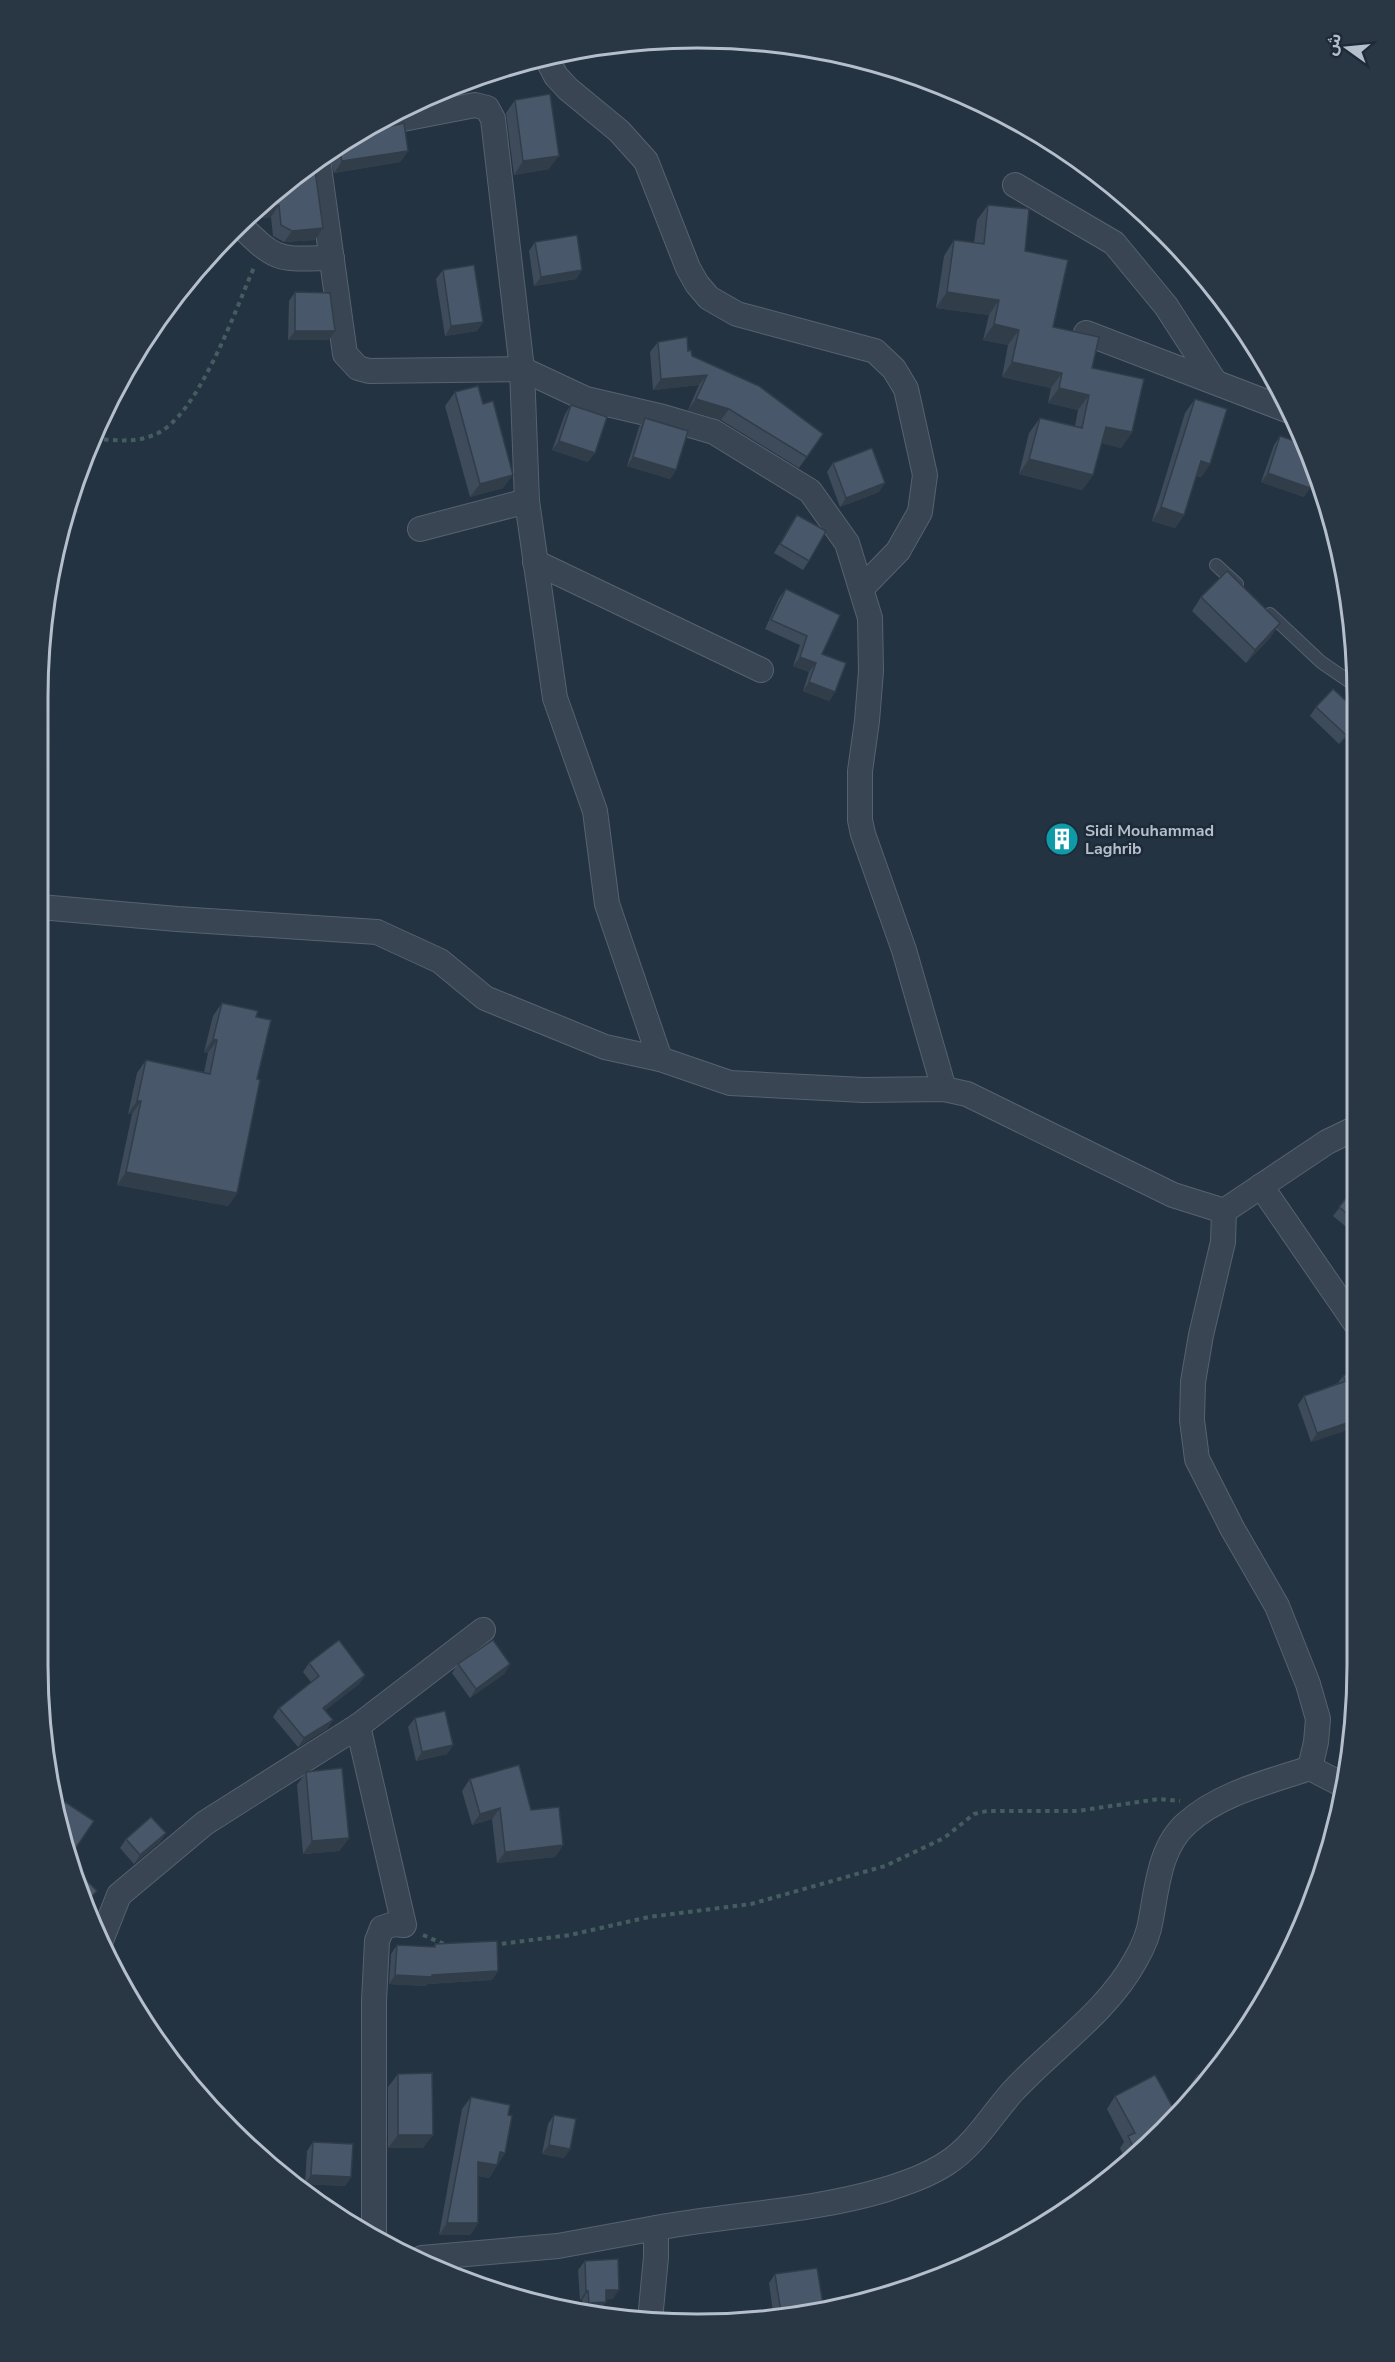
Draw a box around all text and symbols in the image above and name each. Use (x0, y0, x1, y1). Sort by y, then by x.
north arrow (1317, 18, 1377, 78)
text: ش (1320, 31, 1347, 58)
place label: Sidi Mouhammad Laghrib (1085, 820, 1214, 860)
building icon: Sidi Mouhammad Laghrib (1044, 821, 1080, 857)

